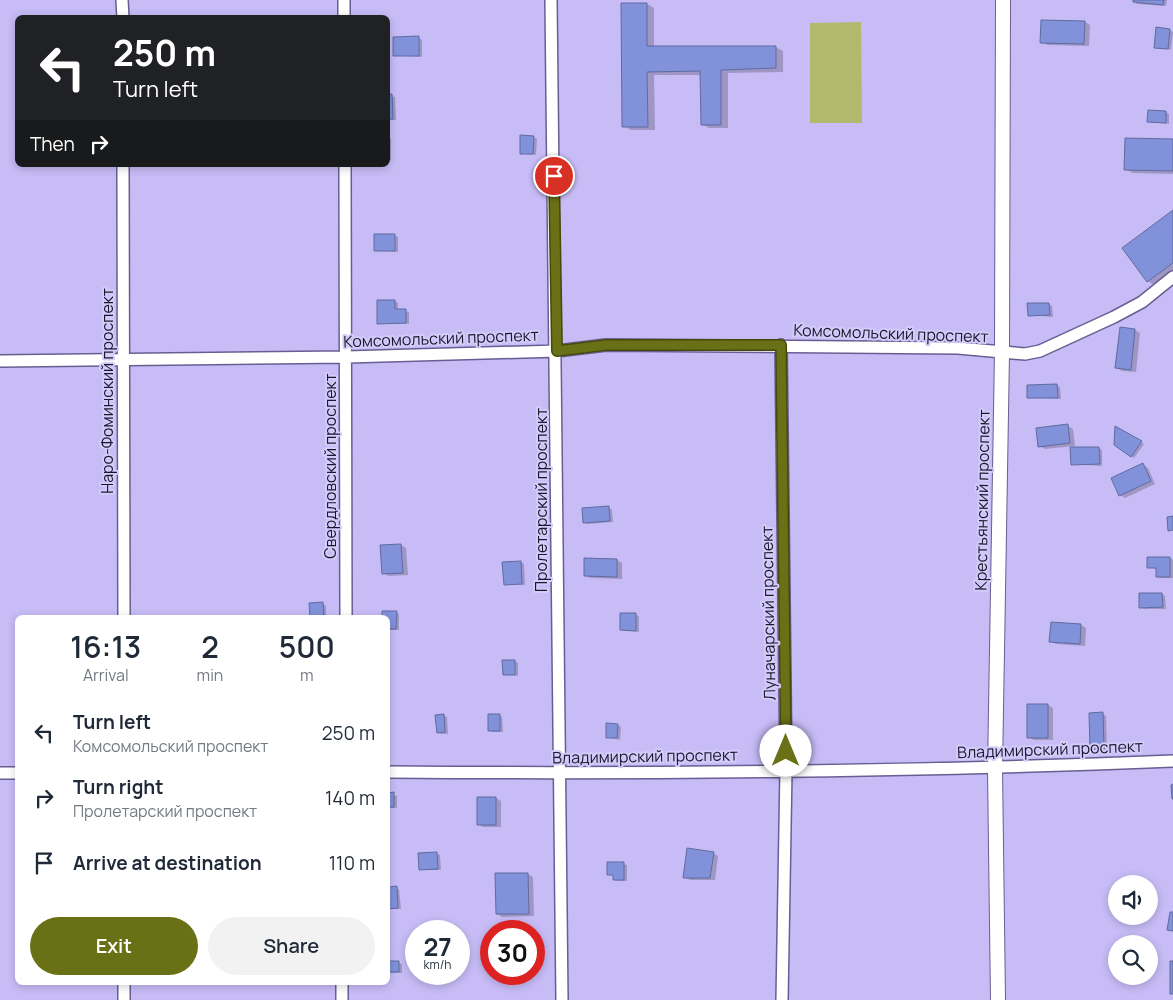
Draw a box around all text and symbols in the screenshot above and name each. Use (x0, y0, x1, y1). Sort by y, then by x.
text: 250 m (113, 29, 216, 77)
icon: left (30, 35, 95, 100)
text: Turn left (113, 74, 198, 104)
icon: right (85, 130, 113, 158)
text: Then (30, 131, 75, 157)
pin (533, 155, 575, 197)
icon: arrive (540, 162, 568, 190)
street label: Наро-Фоминский проспект (96, 288, 118, 494)
street label: Комсомольский проспект (793, 319, 989, 347)
street label: Комсомольский проспект (343, 324, 539, 352)
street label: Свердловский проспект (319, 373, 341, 559)
street label: Пролетарский проспект (530, 408, 552, 592)
street label: Крестьянский проспект (969, 409, 995, 591)
street label: Луначарский проспект (755, 526, 781, 700)
text: 16:13 (70, 626, 141, 667)
text: 2 (201, 626, 219, 667)
text: 500 (279, 626, 335, 667)
text: Arrival (83, 664, 129, 686)
text: min (197, 664, 223, 686)
text: m (300, 664, 313, 686)
text: Turn left (73, 709, 151, 735)
icon: left (30, 719, 58, 747)
text: 250 m (322, 720, 375, 746)
position arrow (759, 724, 811, 776)
text: Комсомольский проспект (73, 735, 268, 757)
street label: Владимирский проспект (957, 735, 1143, 763)
street label: Владимирский проспект (552, 743, 738, 769)
text: Turn right (73, 774, 163, 800)
icon: right (30, 784, 58, 812)
text: 140 m (325, 785, 375, 811)
text: Пролетарский проспект (73, 800, 257, 822)
icon: arrive (30, 849, 58, 877)
text: Arrive at destination (73, 850, 262, 876)
text: 110 m (329, 850, 375, 876)
map controls (1108, 875, 1158, 985)
button: sound (1108, 875, 1158, 925)
button: Exit (30, 917, 198, 975)
button: Share (208, 917, 375, 975)
speed limit sign: 30 (480, 920, 545, 985)
text: 27 (423, 929, 452, 964)
button: search (1108, 935, 1158, 985)
text: km/h (424, 956, 451, 973)

